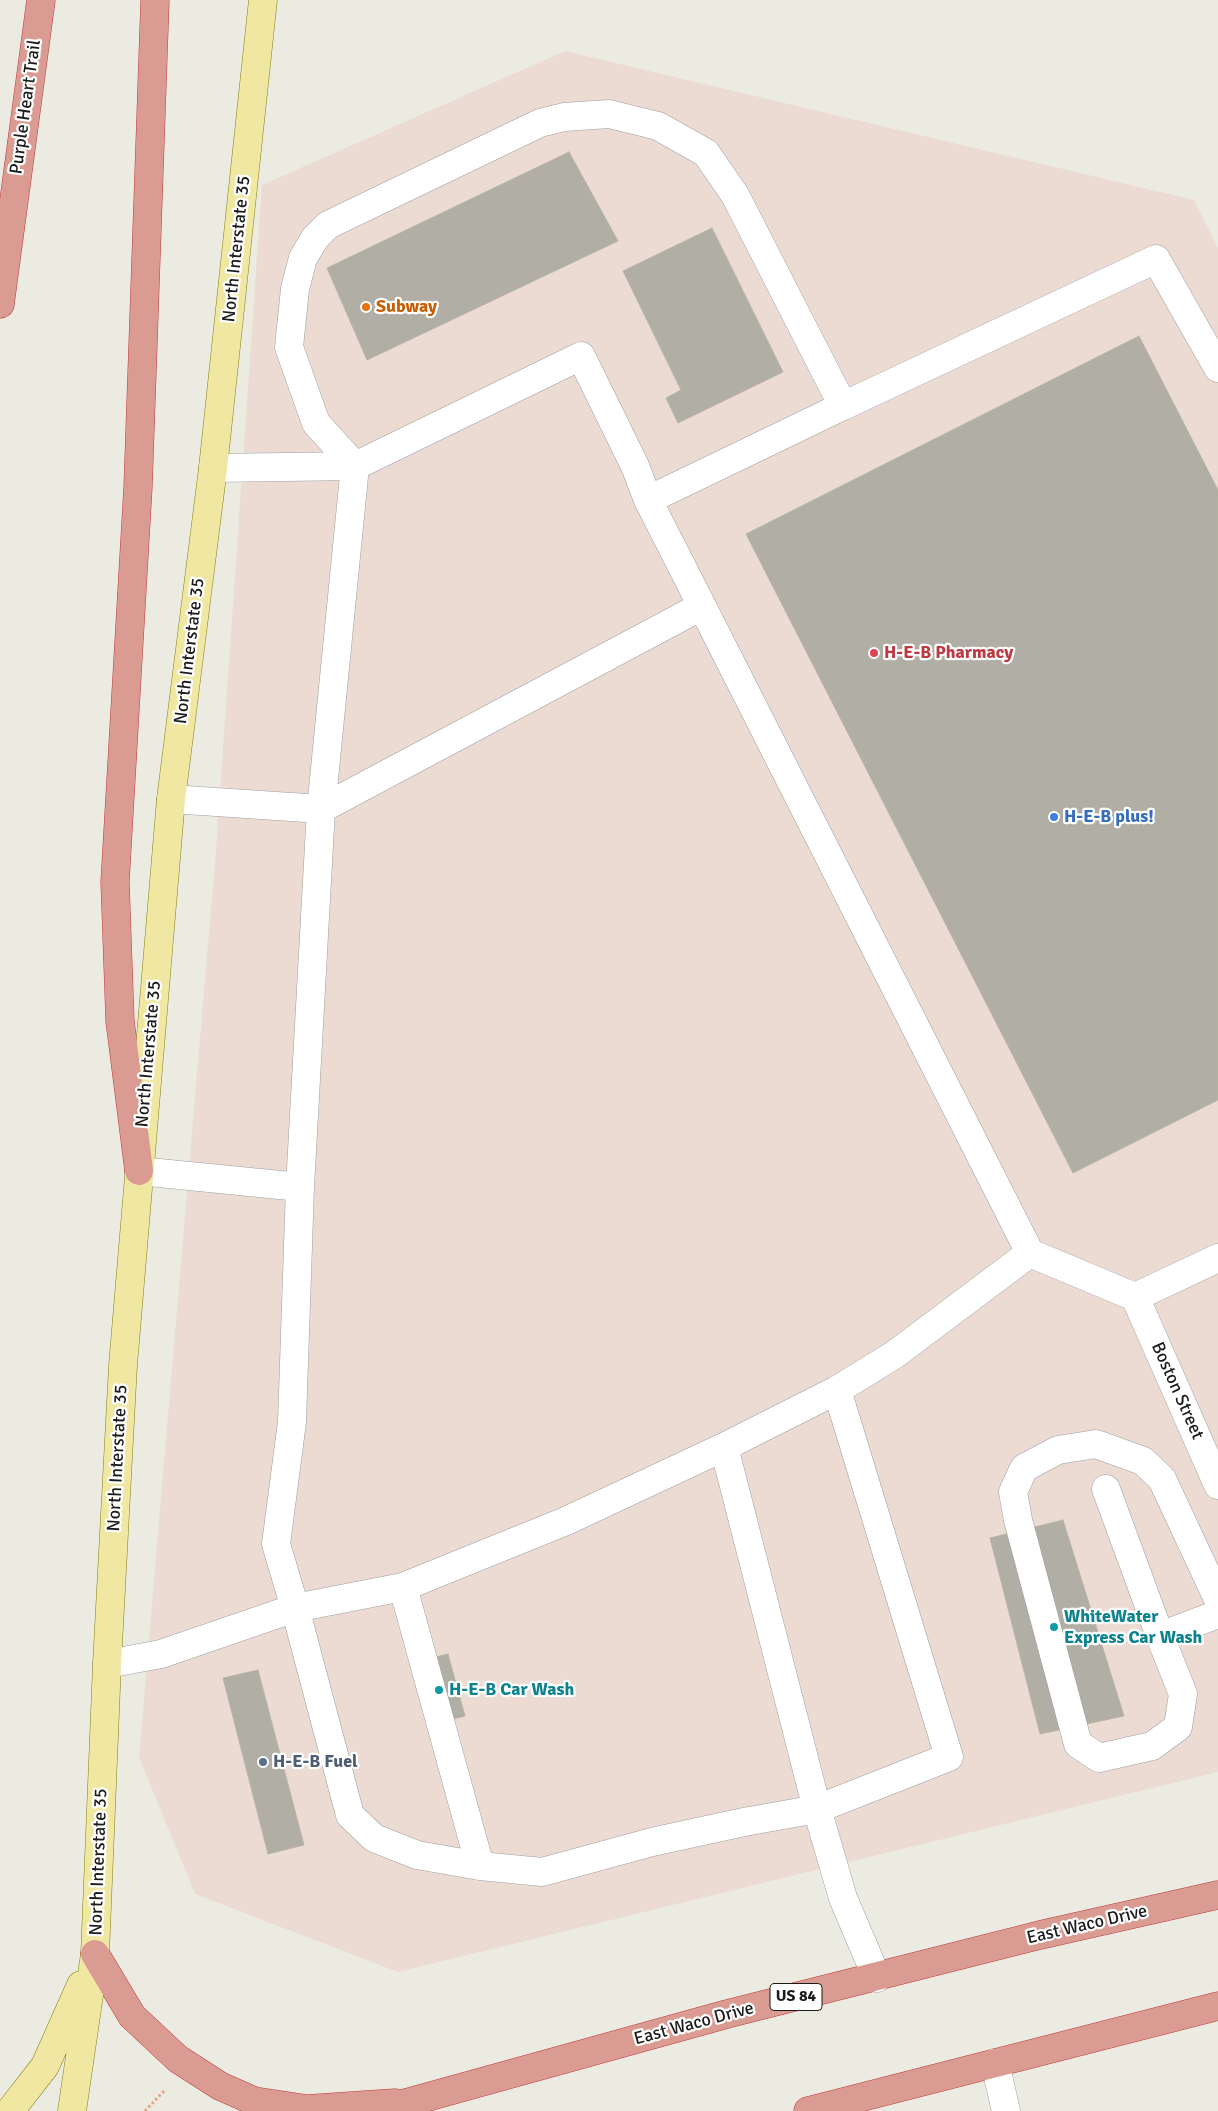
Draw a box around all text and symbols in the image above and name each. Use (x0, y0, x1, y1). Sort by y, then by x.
street label: Purple Heart Trail (6, 38, 46, 176)
street label: North Interstate 35 (219, 175, 255, 323)
place label: Subway (376, 296, 437, 318)
marker: Subway (360, 301, 372, 313)
street label: North Interstate 35 (170, 577, 210, 725)
place label: H-E-B Pharmacy (884, 642, 1013, 664)
marker: H-E-B Pharmacy (868, 647, 880, 659)
place label: H-E-B plus! (1064, 806, 1154, 828)
marker: H-E-B plus! (1048, 811, 1060, 823)
street label: North Interstate 35 (132, 980, 166, 1128)
street label: Boston Street (1146, 1339, 1208, 1443)
street label: North Interstate 35 (103, 1384, 133, 1532)
place label: WhiteWater Express Car Wash (1064, 1606, 1202, 1648)
marker: WhiteWater Express Car Wash (1048, 1621, 1060, 1633)
place label: H-E-B Car Wash (449, 1679, 574, 1701)
marker: H-E-B Car Wash (433, 1684, 445, 1696)
place label: H-E-B Fuel (273, 1751, 358, 1773)
marker: H-E-B Fuel (257, 1756, 269, 1768)
street label: North Interstate 35 (86, 1788, 112, 1936)
street label: East Waco Drive (1025, 1901, 1149, 1949)
road number: US 84 (770, 1984, 822, 2010)
street label: East Waco Drive (632, 1998, 756, 2050)

